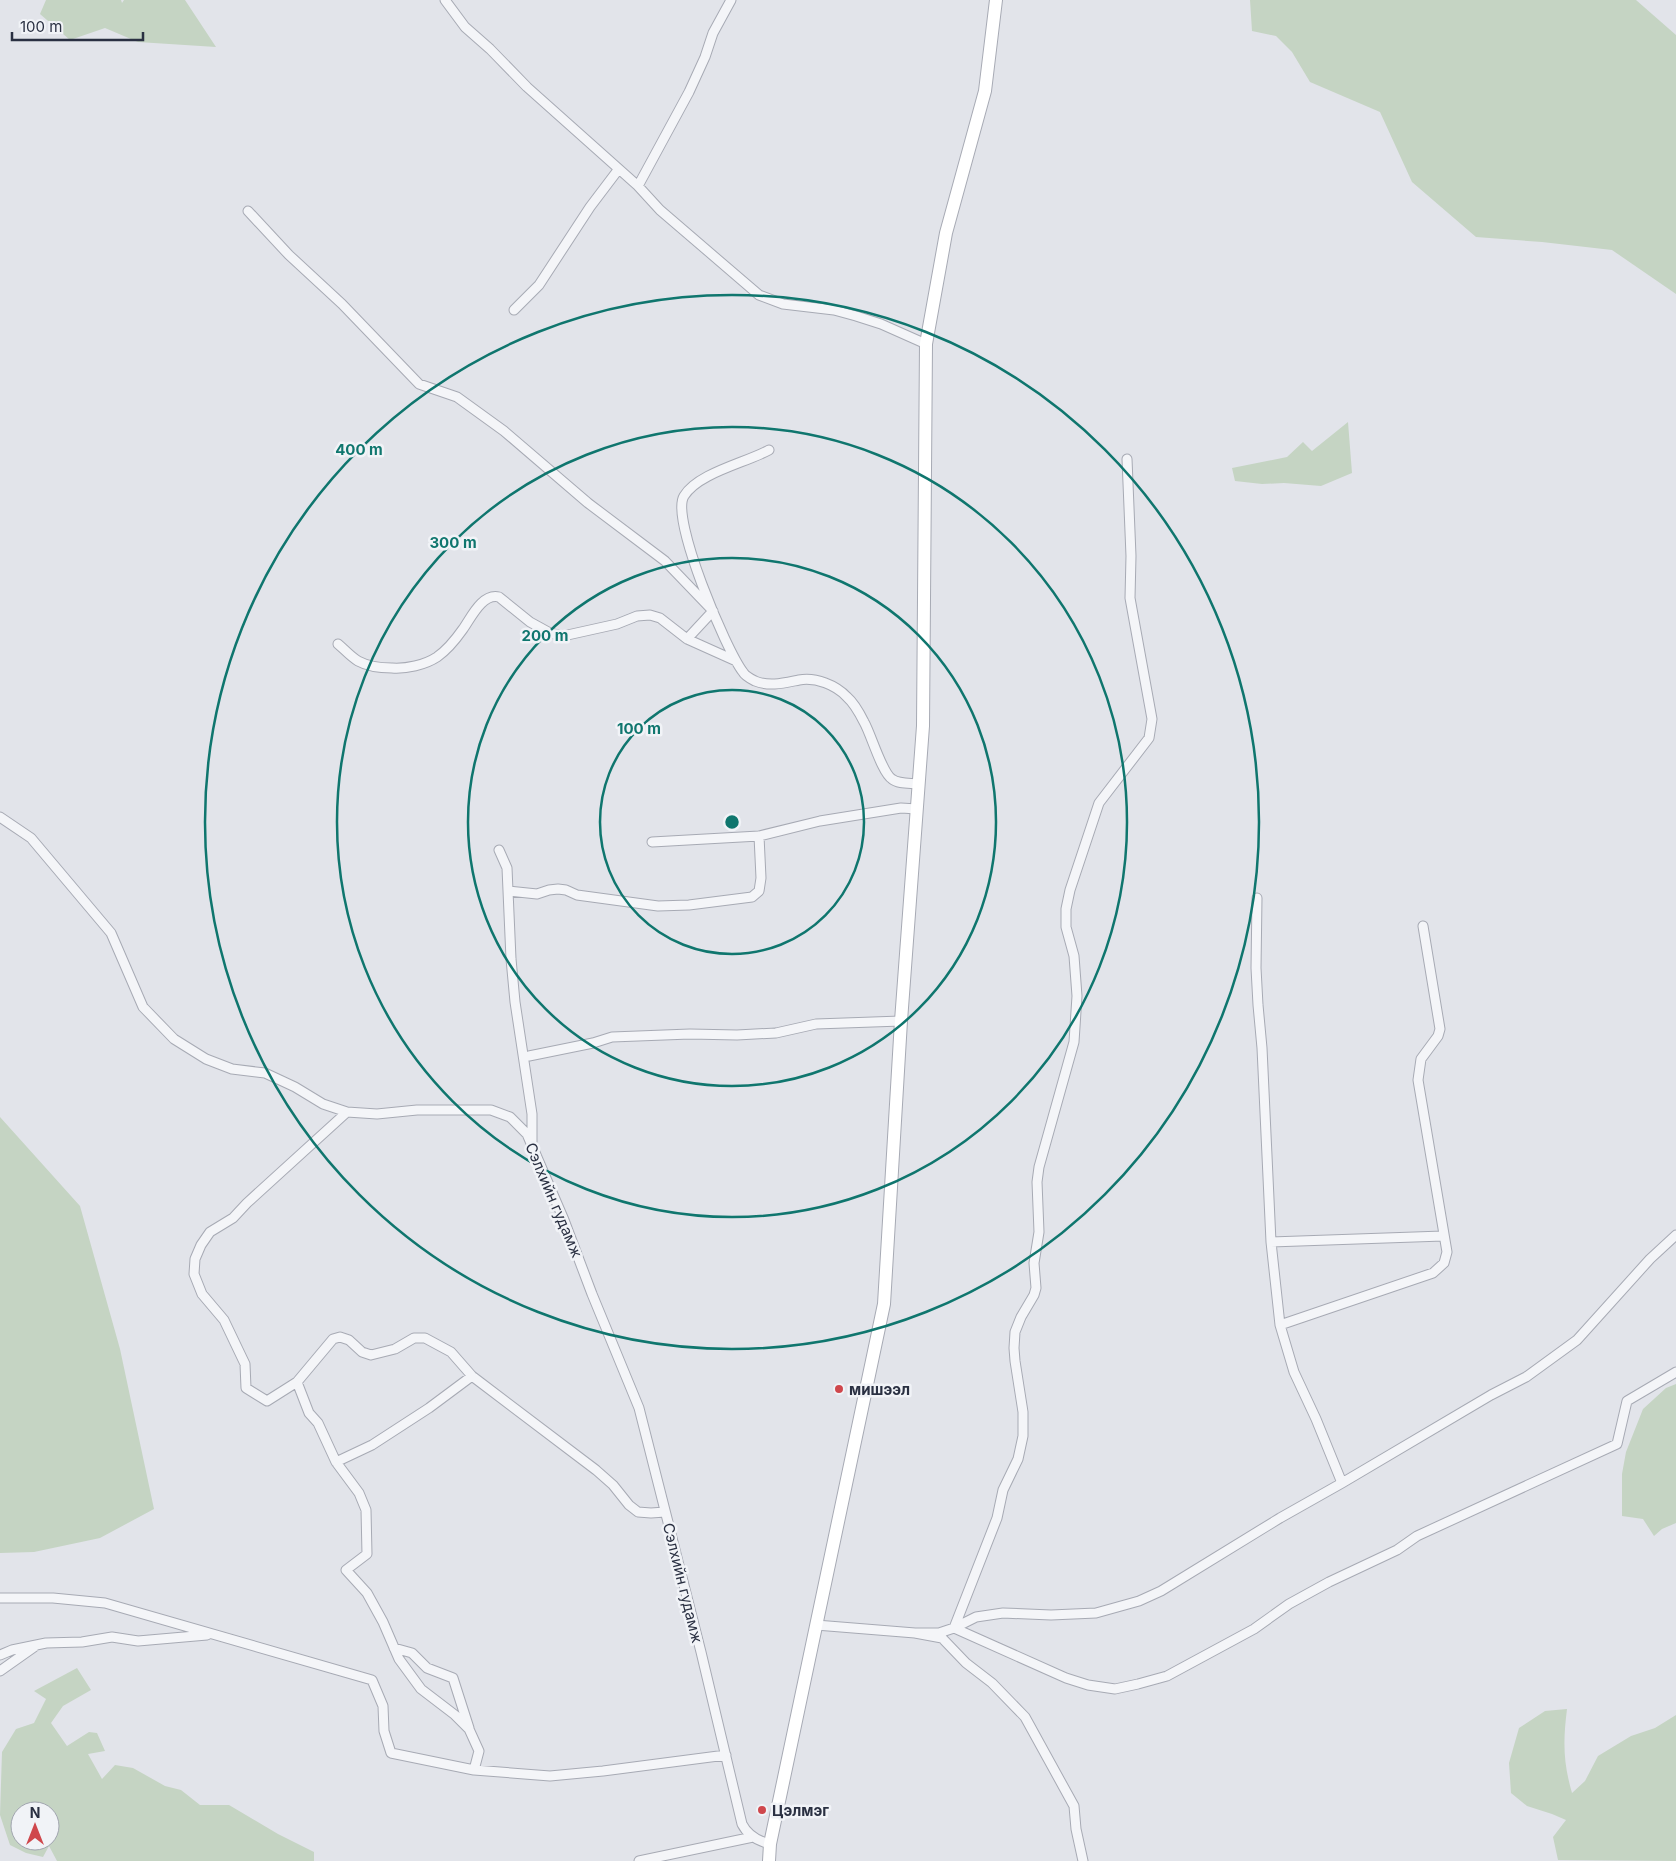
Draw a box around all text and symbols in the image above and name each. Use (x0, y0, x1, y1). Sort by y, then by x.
scale bar (12, 10, 144, 42)
text: 100 m (20, 17, 62, 36)
text: 400 m (335, 440, 383, 459)
text: 300 m (429, 533, 477, 552)
text: 200 m (522, 626, 568, 645)
text: 100 m (617, 719, 661, 738)
centre of rings (723, 813, 741, 831)
street label: Сэлхийн гудамж (521, 1140, 587, 1260)
place label: мишээл (849, 1380, 910, 1399)
marker: мишээл (833, 1383, 845, 1395)
street label: Сэлхийн гудамж (659, 1521, 707, 1645)
north arrow (10, 1801, 60, 1851)
place label: Цэлмэг (772, 1801, 829, 1820)
text: N (30, 1804, 40, 1821)
marker: Цэлмэг (756, 1804, 768, 1816)

